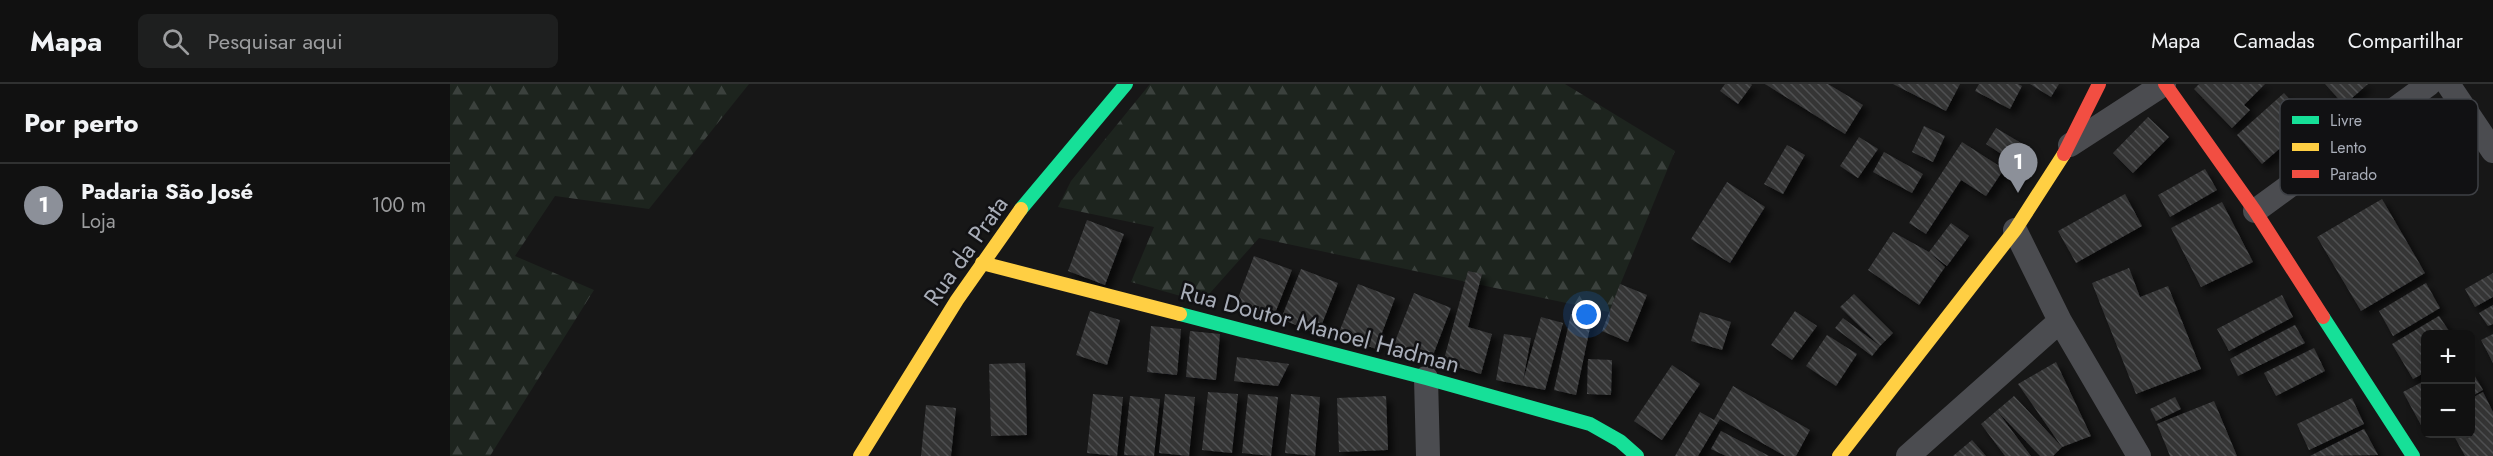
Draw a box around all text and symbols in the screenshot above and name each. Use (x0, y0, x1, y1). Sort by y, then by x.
search box (138, 14, 558, 68)
text: Mapa (30, 21, 102, 62)
icon: search (159, 25, 192, 58)
text: Pesquisar aqui (207, 25, 343, 57)
text: Mapa (2151, 26, 2200, 56)
text: Camadas (2233, 26, 2315, 56)
text: Compartilhar (2348, 26, 2463, 56)
legend (2280, 99, 2478, 195)
text: Por perto (24, 104, 138, 142)
text: Livre (2330, 109, 2362, 132)
text: Lento (2330, 136, 2367, 159)
pin: 1 (1998, 144, 2038, 193)
text: Parado (2330, 163, 2377, 186)
text: Padaria São José (81, 175, 253, 207)
street label: Rua da Prata (915, 189, 1016, 313)
text: 1 (38, 191, 49, 220)
text: 100 m (371, 191, 426, 220)
text: Loja (81, 207, 116, 236)
street label: Rua Doutor Manoel Hadman (1176, 273, 1464, 382)
your location (1572, 300, 1601, 329)
map controls (2421, 330, 2475, 438)
button: + (2421, 330, 2475, 384)
button: − (2421, 384, 2475, 438)

